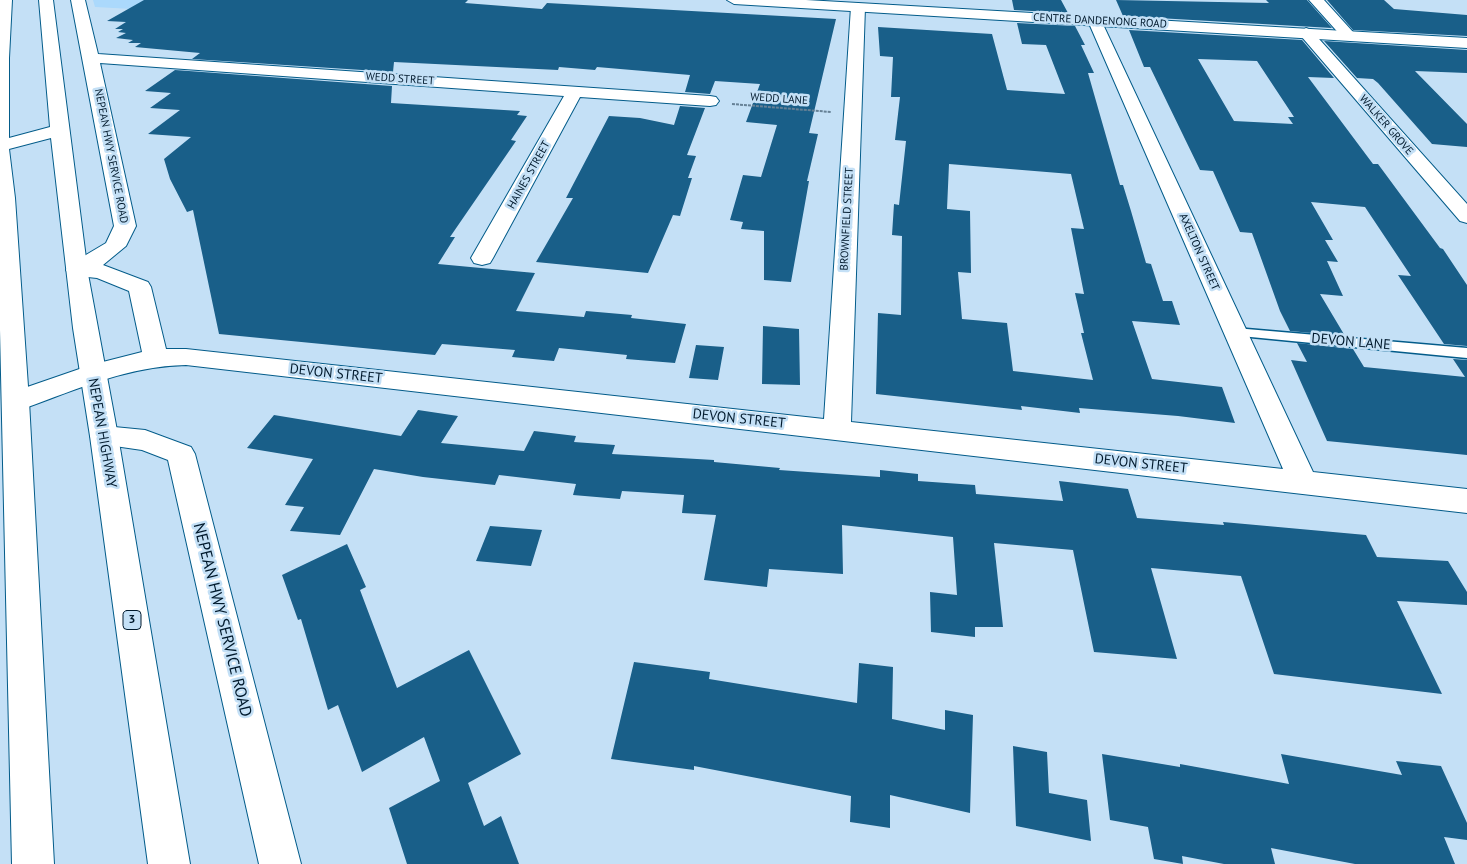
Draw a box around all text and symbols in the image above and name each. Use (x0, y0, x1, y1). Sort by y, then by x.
street label: CENTRE DANDENONG ROAD (1033, 11, 1167, 31)
street label: WEDD STREET (365, 70, 435, 88)
street label: NEPEAN HWY SERVICE ROAD (91, 88, 131, 224)
street label: WEDD LANE (750, 90, 808, 108)
street label: WALKER GROVE (1356, 92, 1416, 158)
street label: HAINES STREET (505, 139, 553, 211)
street label: BROWNFIELD STREET (838, 167, 856, 271)
street label: AXELTON STREET (1176, 211, 1222, 293)
street label: DEVON LANE (1311, 330, 1391, 354)
street label: DEVON STREET (289, 361, 383, 387)
street label: NEPEAN HIGHWAY (84, 377, 120, 489)
street label: DEVON STREET (692, 406, 786, 432)
street label: DEVON STREET (1094, 451, 1188, 477)
street label: NEPEAN HWY SERVICE ROAD (189, 521, 255, 719)
road number: 3 (123, 610, 141, 630)

